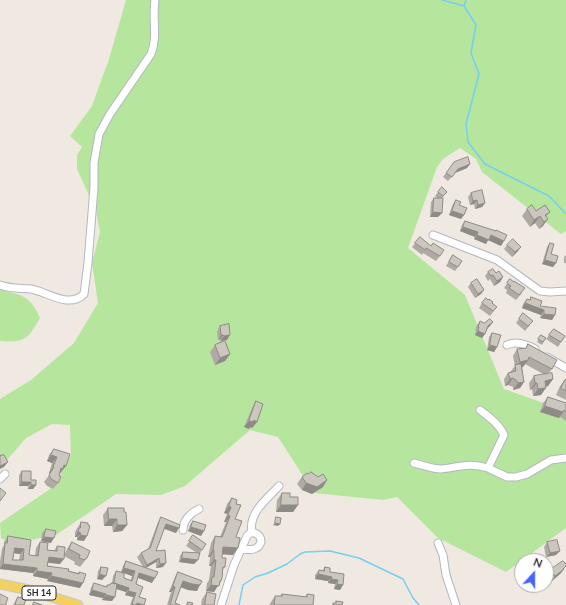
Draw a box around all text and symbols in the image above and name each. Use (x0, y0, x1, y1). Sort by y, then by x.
north arrow (514, 553, 554, 593)
text: N (532, 555, 544, 570)
road number: SH 14 (22, 586, 56, 600)

